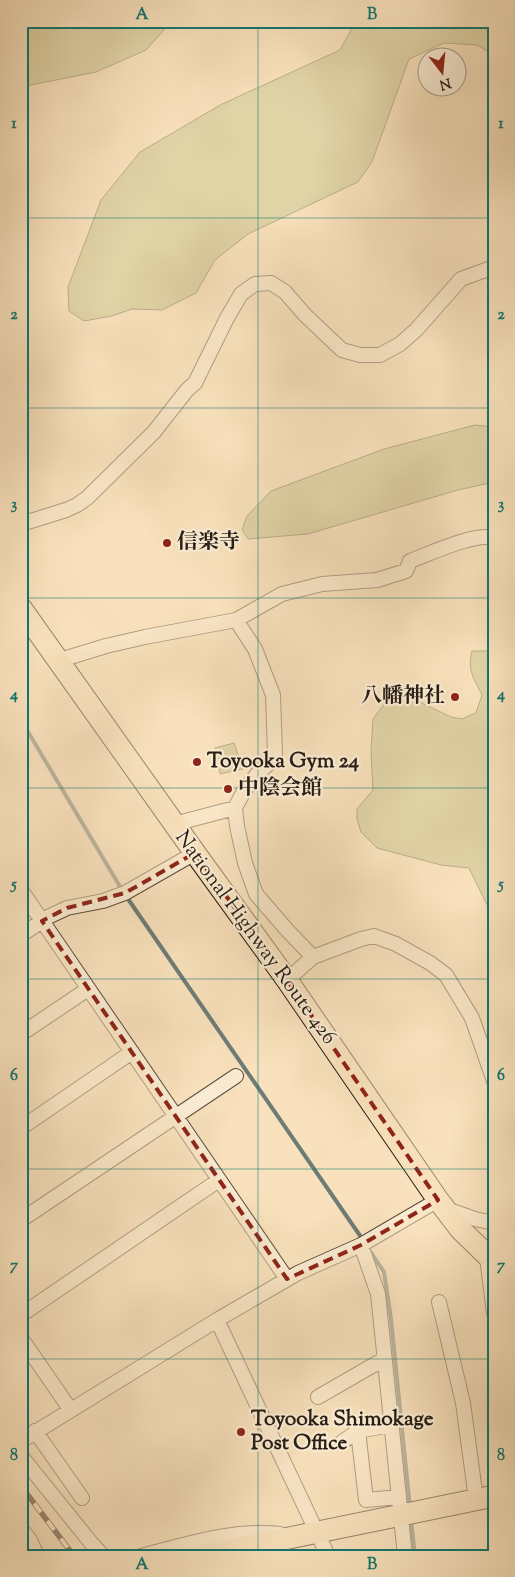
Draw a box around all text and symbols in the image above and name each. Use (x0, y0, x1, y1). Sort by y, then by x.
text: A (136, 4, 149, 27)
text: B (367, 4, 377, 27)
north arrow (418, 48, 468, 98)
text: N (437, 71, 453, 94)
text: 1 (11, 113, 17, 136)
text: 1 (498, 113, 504, 136)
text: 2 (10, 304, 18, 327)
text: 2 (497, 304, 505, 327)
text: 3 (11, 494, 18, 517)
text: 3 (498, 494, 505, 517)
place label: 信楽寺 (177, 528, 240, 558)
marker: 信楽寺 (161, 537, 173, 549)
place label: 八幡神社 (361, 682, 445, 712)
text: 4 (9, 684, 18, 707)
text: 4 (496, 684, 505, 707)
marker: 八幡神社 (449, 691, 461, 703)
place label: Toyooka Gym 24 (207, 747, 360, 777)
marker: Toyooka Gym 24 (191, 756, 203, 768)
place label: 中陰会館 (238, 774, 322, 804)
marker: 中陰会館 (222, 783, 234, 795)
street label: National Highway Route 426 (167, 825, 343, 1051)
text: 5 (9, 874, 17, 897)
text: 5 (496, 874, 504, 897)
text: 6 (10, 1065, 18, 1088)
text: 6 (497, 1065, 505, 1088)
text: 7 (10, 1255, 19, 1278)
text: 7 (497, 1255, 506, 1278)
place label: Toyooka Shimokage Post Office (251, 1405, 434, 1459)
marker: Toyooka Shimokage Post Office (235, 1426, 247, 1438)
text: 8 (10, 1445, 18, 1468)
text: 8 (497, 1445, 505, 1468)
text: A (136, 1554, 149, 1577)
text: B (367, 1554, 377, 1577)

